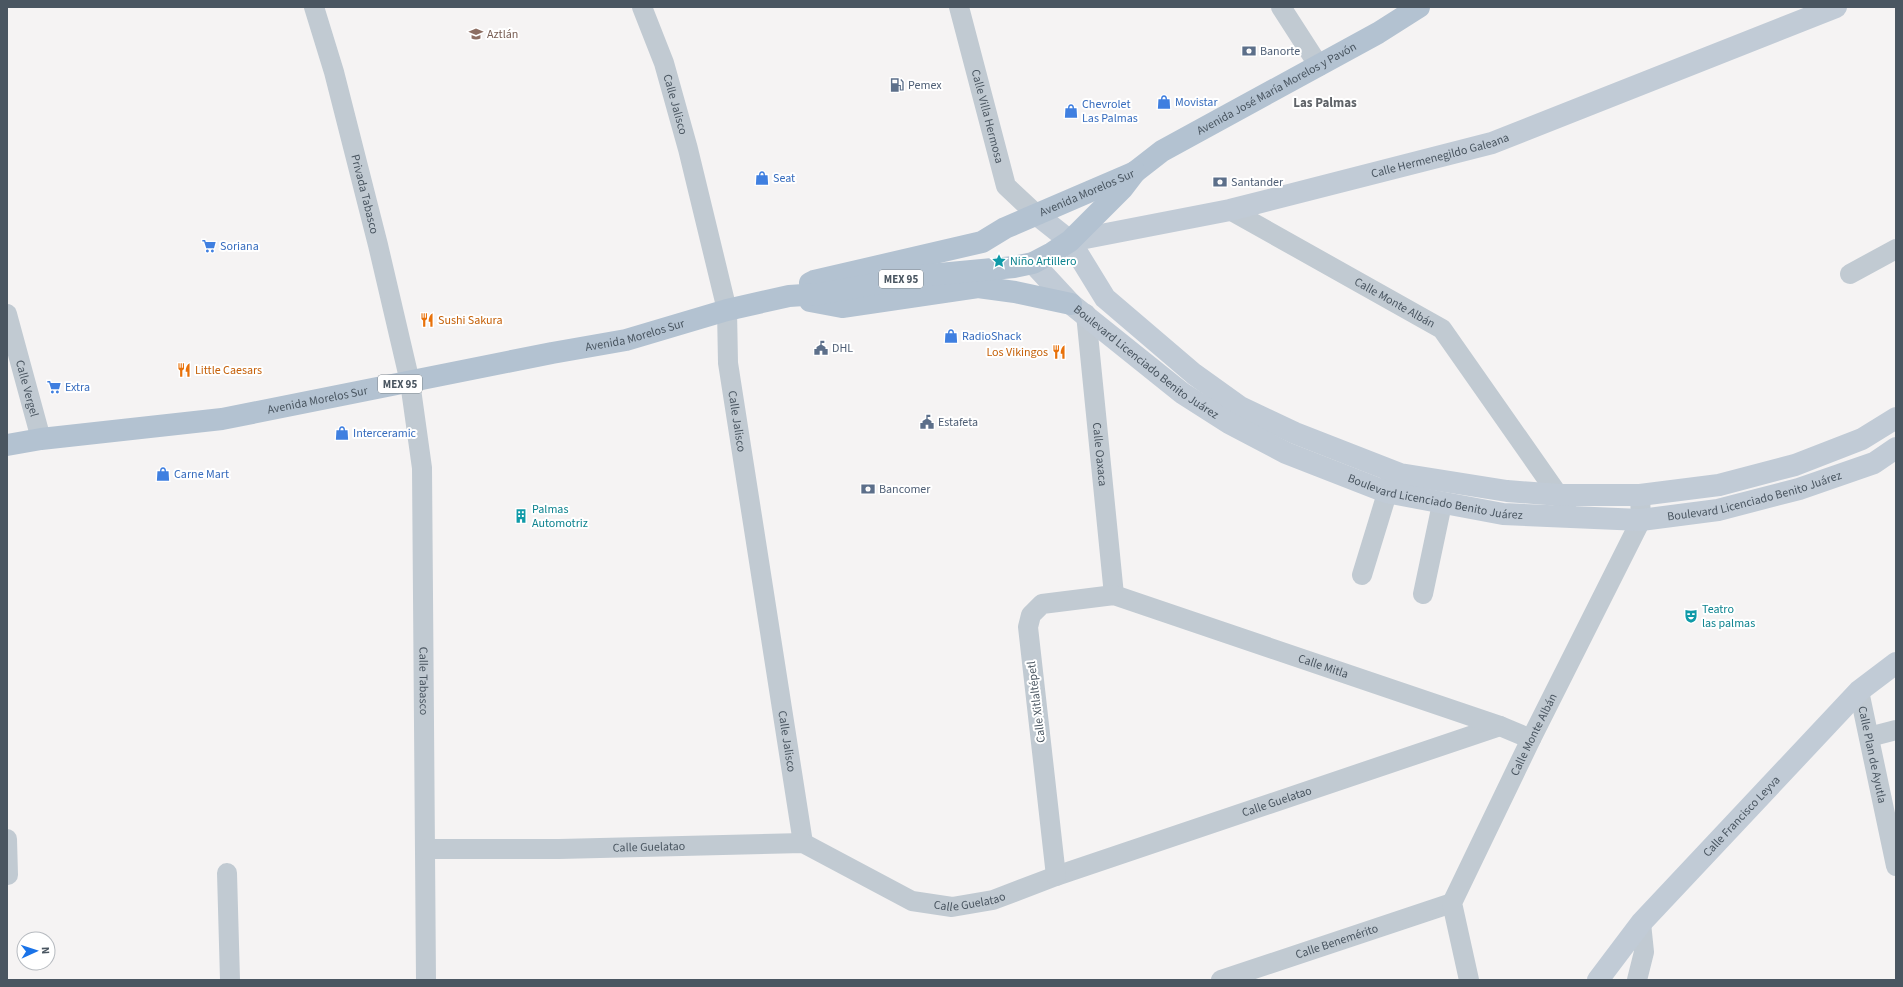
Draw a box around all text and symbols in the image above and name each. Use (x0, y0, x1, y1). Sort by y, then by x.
school or university icon: Aztlán (468, 26, 484, 42)
place label: Aztlán (487, 26, 518, 43)
street label: Avenida José María Morelos y Pavón (1194, 38, 1360, 140)
bank icon: Banorte (1241, 43, 1257, 59)
place label: Banorte (1260, 43, 1300, 60)
street label: Calle Villa Hermosa (967, 68, 1008, 165)
street label: Calle Jalisco (659, 72, 692, 137)
fuel station icon: Pemex (889, 77, 905, 93)
place label: Pemex (908, 77, 942, 94)
shop icon: Movistar (1156, 94, 1172, 110)
place label: Movistar (1175, 94, 1218, 111)
district label: Las Palmas (1293, 94, 1357, 112)
place label: Chevrolet Las Palmas (1082, 96, 1138, 127)
shop icon: Chevrolet Las Palmas (1063, 103, 1079, 119)
street label: Calle Hermenegildo Galeana (1369, 129, 1512, 183)
street label: Privada Tabasco (346, 153, 383, 236)
street label: Avenida Morelos Sur (1037, 165, 1138, 221)
shop icon: Seat (754, 170, 770, 186)
place label: Seat (773, 170, 795, 187)
bank icon: Santander (1212, 174, 1228, 190)
place label: Santander (1231, 174, 1284, 191)
supermarket icon: Soriana (201, 238, 217, 254)
place label: Soriana (220, 238, 259, 255)
place icon: Niño Artillero (991, 253, 1007, 269)
place label: Niño Artillero (1010, 253, 1077, 270)
road number: MEX 95 (879, 270, 923, 288)
street label: Calle Monte Albán (1351, 273, 1438, 332)
street label: Boulevard Licenciado Benito Juárez (1070, 301, 1222, 423)
restaurant icon: Sushi Sakura (419, 312, 435, 328)
place label: Sushi Sakura (438, 312, 503, 329)
street label: Avenida Morelos Sur (584, 315, 688, 356)
shop icon: RadioShack (943, 328, 959, 344)
place label: RadioShack (962, 328, 1021, 345)
public building icon: DHL (813, 340, 829, 356)
place label: DHL (832, 340, 853, 357)
place label: Los Vikingos (986, 344, 1048, 361)
restaurant icon: Los Vikingos (1051, 344, 1067, 360)
street label: Calle Vergel (11, 358, 43, 419)
restaurant icon: Little Caesars (176, 362, 192, 378)
place label: Little Caesars (195, 362, 262, 379)
road number: MEX 95 (378, 375, 422, 393)
supermarket icon: Extra (46, 379, 62, 395)
place label: Extra (65, 379, 90, 396)
street label: Avenida Morelos Sur (266, 382, 370, 419)
street label: Calle Jalisco (723, 389, 750, 453)
public building icon: Estafeta (919, 414, 935, 430)
place label: Estafeta (938, 414, 978, 431)
street label: Calle Oaxaca (1088, 422, 1111, 487)
shop icon: Interceramic (334, 425, 350, 441)
place label: Interceramic (353, 425, 417, 442)
shop icon: Carne Mart (155, 466, 171, 482)
place label: Carne Mart (174, 466, 229, 483)
street label: Boulevard Licenciado Benito Juárez (1666, 467, 1844, 526)
street label: Boulevard Licenciado Benito Juárez (1345, 470, 1523, 524)
bank icon: Bancomer (860, 481, 876, 497)
place label: Bancomer (879, 481, 931, 498)
place label: Palmas Automotriz (532, 501, 588, 532)
building icon: Palmas Automotriz (513, 508, 529, 524)
place label: Teatro las palmas (1702, 601, 1755, 632)
theatre icon: Teatro las palmas (1683, 608, 1699, 624)
street label: Calle Tabasco (414, 647, 432, 715)
street label: Calle Mitla (1296, 650, 1351, 683)
street label: Calle Xitlaltépetl (1023, 660, 1050, 744)
street label: Calle Monte Albán (1506, 691, 1562, 779)
street label: Calle Plan de Ayutla (1853, 704, 1891, 805)
street label: Calle Jalisco (773, 709, 800, 773)
street label: Calle Francisco Leyva (1699, 772, 1784, 861)
street label: Calle Guelatao (1240, 782, 1314, 822)
street label: Calle Guelatao (612, 838, 686, 857)
street label: Calle Guelatao (933, 888, 1008, 916)
street label: Calle Benemérito (1293, 920, 1381, 964)
north arrow (16, 931, 56, 971)
text: N (38, 946, 53, 955)

